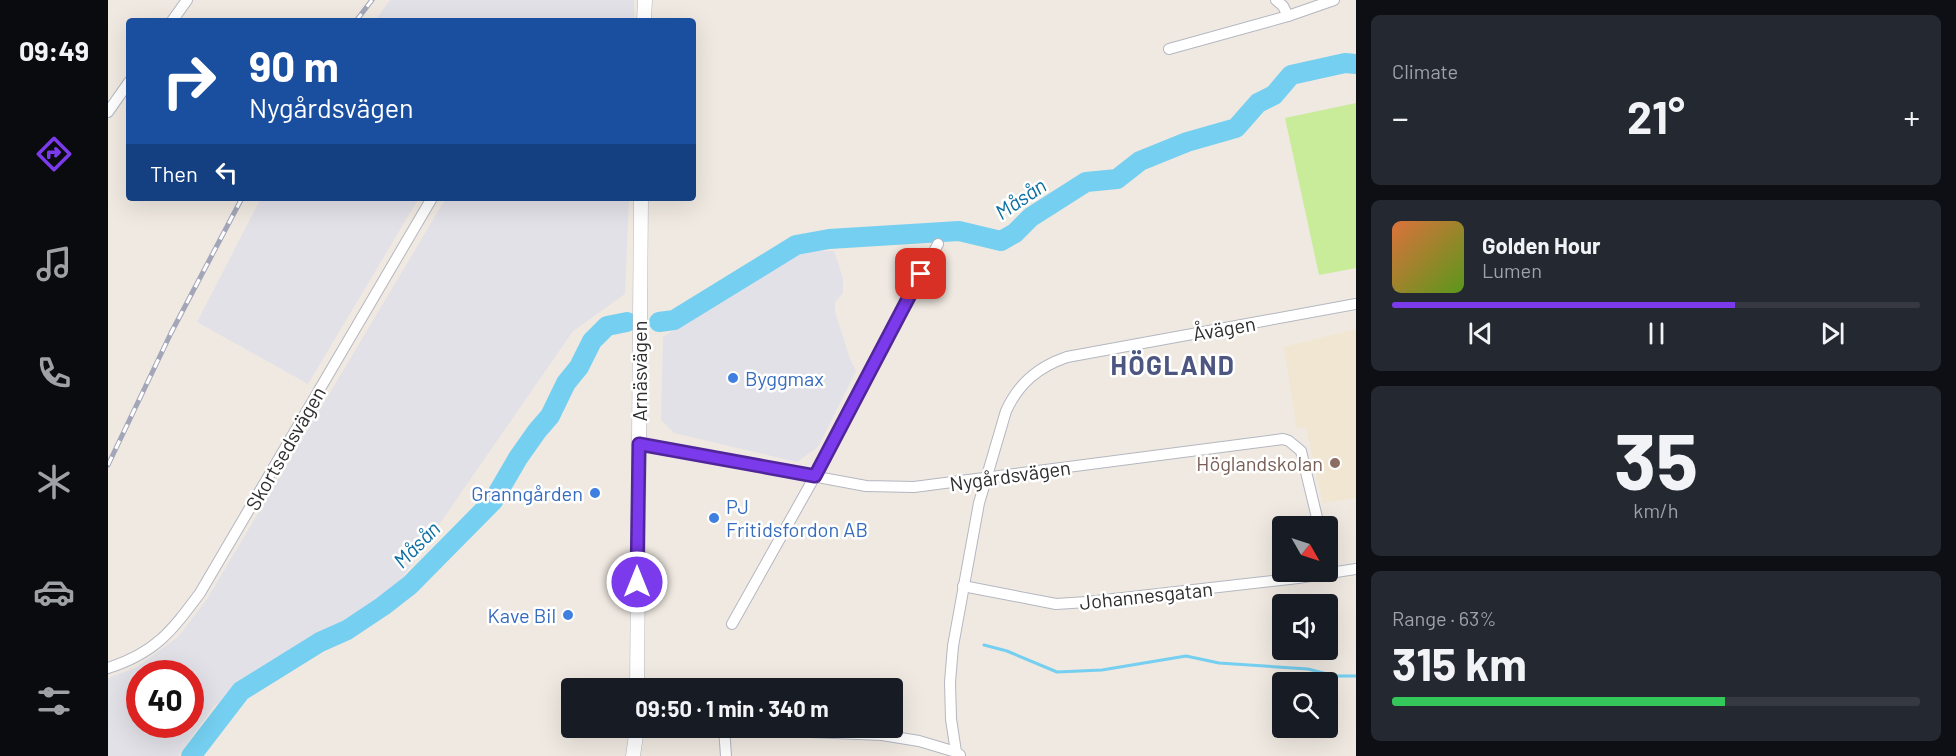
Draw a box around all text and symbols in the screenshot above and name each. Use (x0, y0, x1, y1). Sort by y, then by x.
text: 09:49 (19, 34, 89, 66)
text: 90 m (249, 40, 339, 90)
icon: right (150, 42, 228, 120)
text: Climate (1392, 59, 1458, 83)
text: 21° (1627, 89, 1685, 143)
text: Nygårdsvägen (249, 91, 414, 123)
text: − (1392, 97, 1409, 137)
text: + (1904, 97, 1920, 137)
icon: directions (33, 133, 75, 175)
icon: left (210, 156, 243, 189)
text: Then (150, 160, 198, 186)
water label: Måsån (990, 172, 1050, 224)
text: Golden Hour (1482, 232, 1600, 258)
icon: music (33, 243, 75, 285)
pin (895, 248, 946, 299)
icon: arrive (904, 257, 937, 290)
text: Lumen (1482, 258, 1542, 282)
street label: Åvägen (1191, 311, 1257, 345)
icon: previous (1464, 317, 1497, 350)
icon: pause (1640, 317, 1673, 350)
icon: next (1816, 317, 1849, 350)
street label: Arnäsvägen (627, 320, 651, 422)
district label: HÖGLAND (1111, 349, 1235, 380)
icon: phone (33, 352, 75, 394)
place label: Byggmax (745, 366, 824, 390)
marker: Byggmax (726, 371, 740, 385)
street label: Skortsedsvägen (240, 382, 330, 514)
text: 35 (1614, 412, 1698, 506)
place label: Höglandskolan (1196, 451, 1323, 475)
street label: Nygårdsvägen (948, 455, 1072, 495)
marker: Höglandskolan (1328, 456, 1342, 470)
icon: climate (33, 461, 75, 503)
place label: Granngården (471, 481, 583, 505)
marker: Granngården (588, 486, 602, 500)
place label: PJ Fritidsfordon AB (726, 494, 868, 541)
text: km/h (1633, 498, 1679, 522)
marker: PJ Fritidsfordon AB (707, 511, 721, 525)
water label: Måsån (387, 515, 445, 573)
north arrow (1272, 516, 1338, 582)
map controls (1272, 516, 1338, 738)
position arrow (605, 550, 669, 614)
icon: car (33, 571, 75, 613)
street label: Johannesgatan (1078, 576, 1214, 614)
button: sound (1272, 594, 1338, 660)
place label: Kave Bil (488, 603, 556, 627)
text: Range · 63% (1392, 606, 1496, 630)
marker: Kave Bil (561, 608, 575, 622)
text: 315 km (1392, 636, 1527, 690)
speed limit sign: 40 (126, 660, 204, 738)
button: search (1272, 672, 1338, 738)
icon: filters (33, 680, 75, 722)
text: 09:50 · 1 min · 340 m (635, 695, 829, 721)

